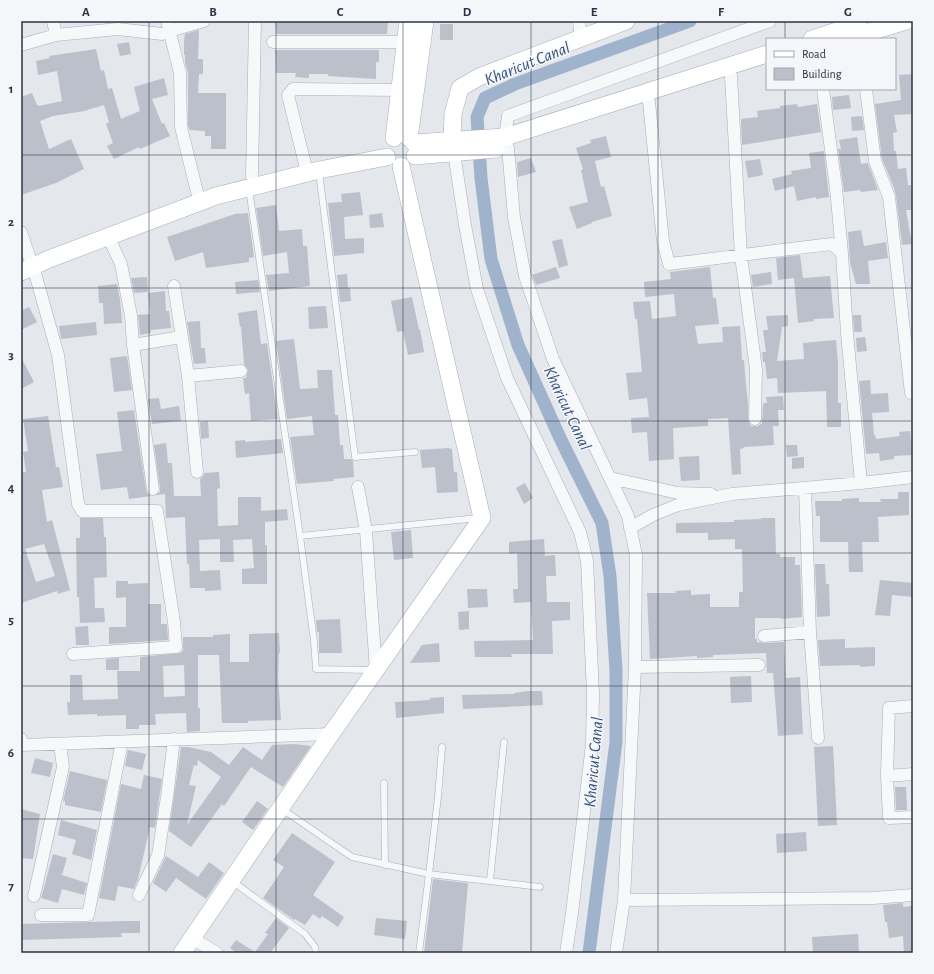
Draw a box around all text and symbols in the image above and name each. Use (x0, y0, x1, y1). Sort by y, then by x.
text: A (82, 6, 90, 19)
text: B (209, 6, 217, 19)
text: C (337, 6, 344, 19)
text: D (463, 6, 472, 19)
text: E (591, 6, 598, 19)
text: F (718, 6, 725, 19)
text: G (844, 6, 852, 19)
legend (766, 38, 896, 90)
water label: Kharicut Canal (482, 39, 572, 88)
text: Road (802, 48, 826, 60)
text: Building (802, 68, 842, 80)
text: 1 (9, 83, 13, 96)
text: 2 (8, 216, 14, 229)
text: 3 (8, 349, 14, 362)
water label: Kharicut Canal (541, 364, 594, 453)
text: 4 (8, 482, 15, 495)
text: 5 (8, 614, 14, 627)
water label: Kharicut Canal (581, 716, 606, 808)
text: 6 (8, 747, 14, 760)
text: 7 (8, 880, 14, 893)

